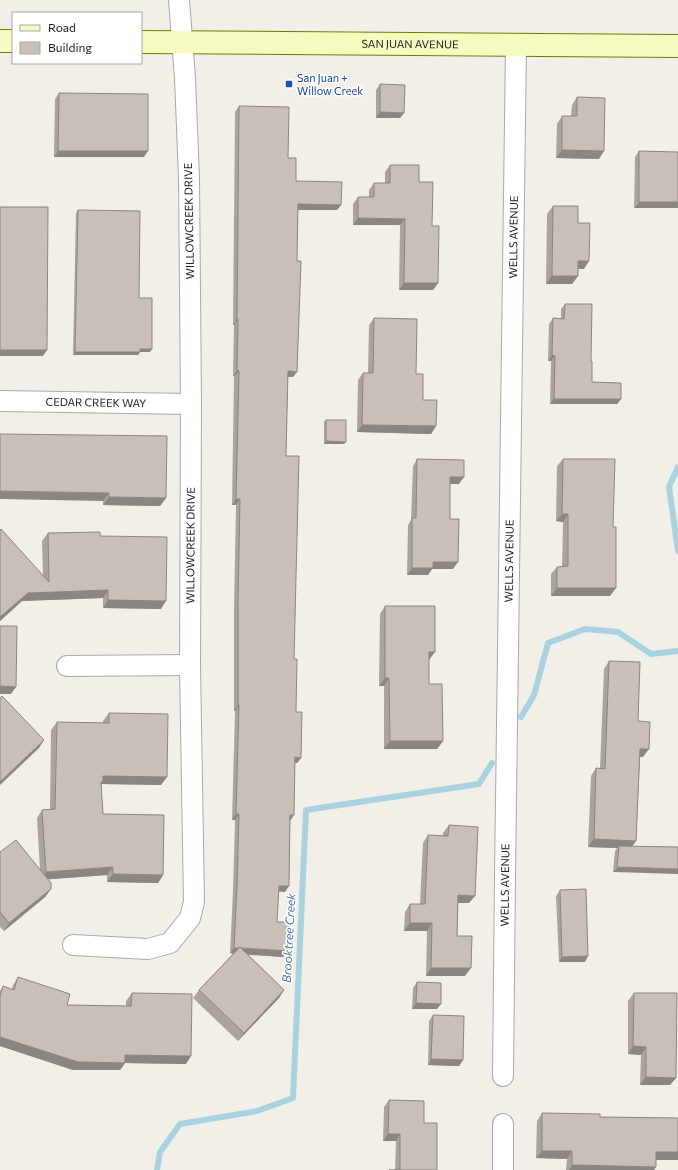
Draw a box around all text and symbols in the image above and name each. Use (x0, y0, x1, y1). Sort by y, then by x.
legend (12, 12, 142, 64)
text: Road (48, 20, 76, 34)
street label: SAN JUAN AVENUE (361, 37, 459, 51)
text: Building (48, 40, 92, 54)
place label: San Juan + Willow Creek (297, 71, 363, 97)
marker: San Juan + Willow Creek (284, 79, 294, 89)
street label: WILLOWCREEK DRIVE (181, 163, 196, 279)
street label: WELLS AVENUE (506, 196, 520, 279)
street label: CEDAR CREEK WAY (46, 395, 146, 409)
street label: WILLOWCREEK DRIVE (183, 487, 197, 604)
street label: WELLS AVENUE (502, 520, 516, 602)
street label: WELLS AVENUE (497, 844, 511, 926)
water label: Brooktree Creek (279, 892, 297, 983)

